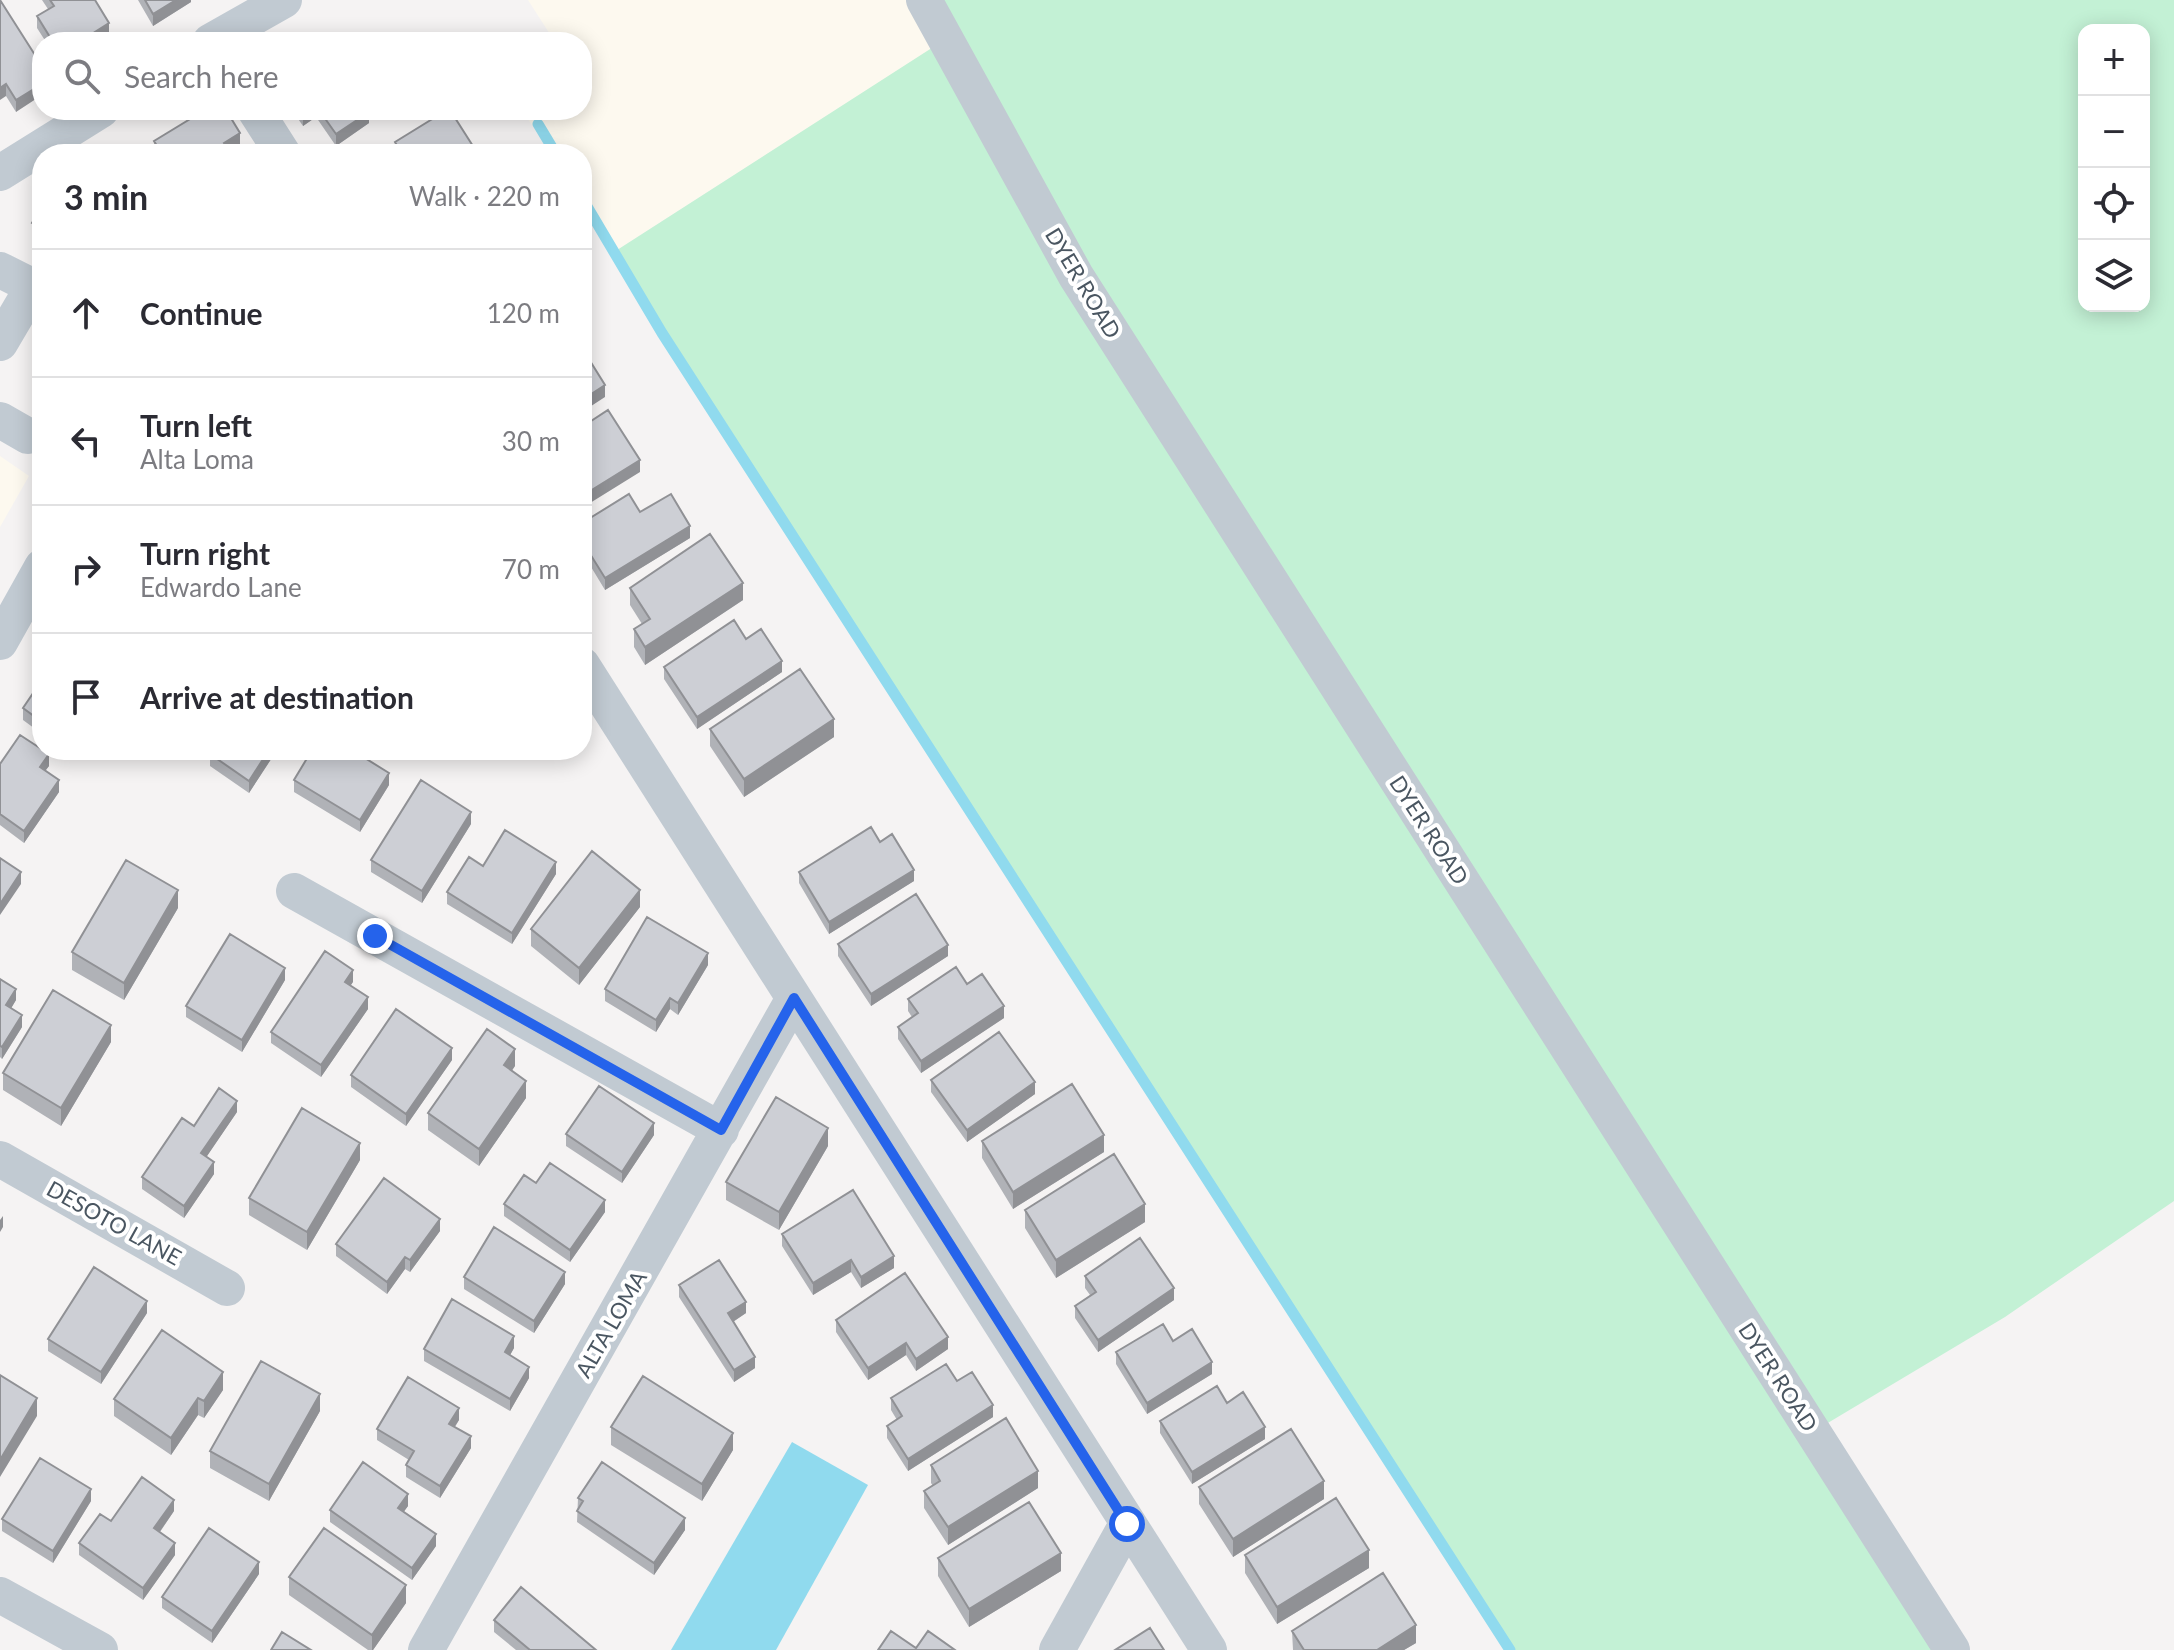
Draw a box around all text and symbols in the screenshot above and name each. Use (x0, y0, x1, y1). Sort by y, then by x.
map controls (2078, 24, 2150, 312)
button: + (2078, 24, 2150, 96)
search box (32, 32, 592, 120)
icon: search (60, 54, 104, 98)
text: Search here (124, 58, 279, 94)
button: − (2078, 96, 2150, 168)
button: locate (2078, 168, 2150, 240)
text: 3 min (64, 176, 148, 217)
text: Walk · 220 m (409, 180, 560, 212)
street label: DYER ROAD (1040, 223, 1127, 343)
button: layers (2078, 240, 2150, 312)
icon: ahead (64, 291, 108, 335)
text: Continue (140, 295, 263, 331)
text: 120 m (487, 297, 560, 329)
text: Turn left (140, 407, 252, 443)
icon: left (64, 419, 108, 463)
text: 30 m (502, 425, 560, 457)
text: Alta Loma (140, 443, 254, 475)
text: Turn right (140, 535, 270, 571)
icon: right (64, 547, 108, 591)
text: 70 m (502, 553, 560, 585)
text: Edwardo Lane (140, 571, 302, 603)
icon: arrive (64, 675, 108, 719)
text: Arrive at destination (140, 679, 414, 715)
street label: DYER ROAD (1384, 770, 1475, 889)
route end (357, 918, 393, 954)
street label: DESOTO LANE (42, 1175, 186, 1271)
street label: ALTA LOMA (569, 1265, 652, 1382)
street label: DYER ROAD (1733, 1317, 1824, 1436)
route start (1109, 1506, 1145, 1542)

